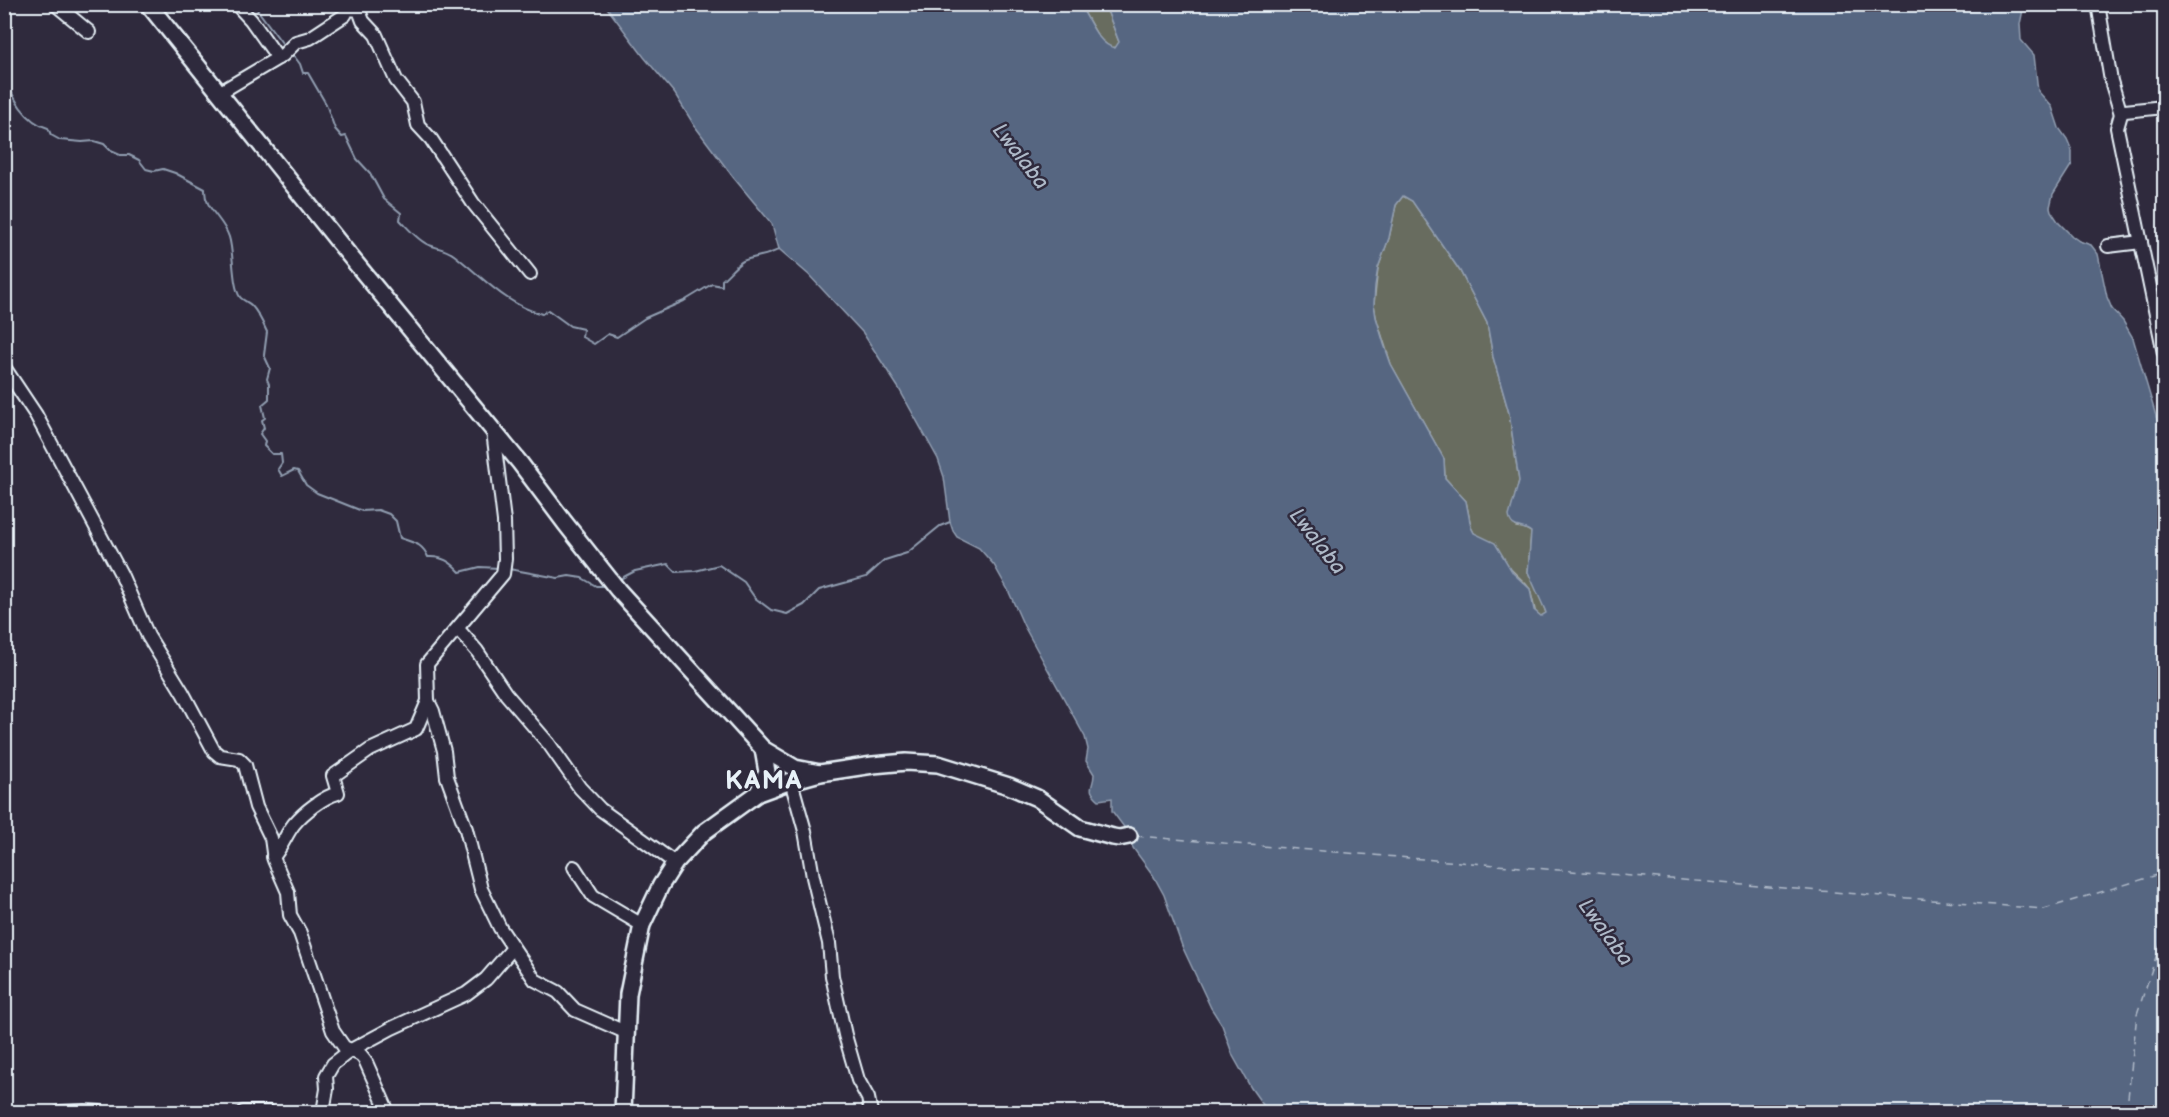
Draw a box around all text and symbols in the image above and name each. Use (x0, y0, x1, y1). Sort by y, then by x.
water label: Lwalaba (987, 118, 1054, 194)
water label: Lwalaba (1284, 503, 1351, 579)
district label: KAMA (725, 766, 803, 797)
water label: Lwalaba (1573, 894, 1638, 971)

